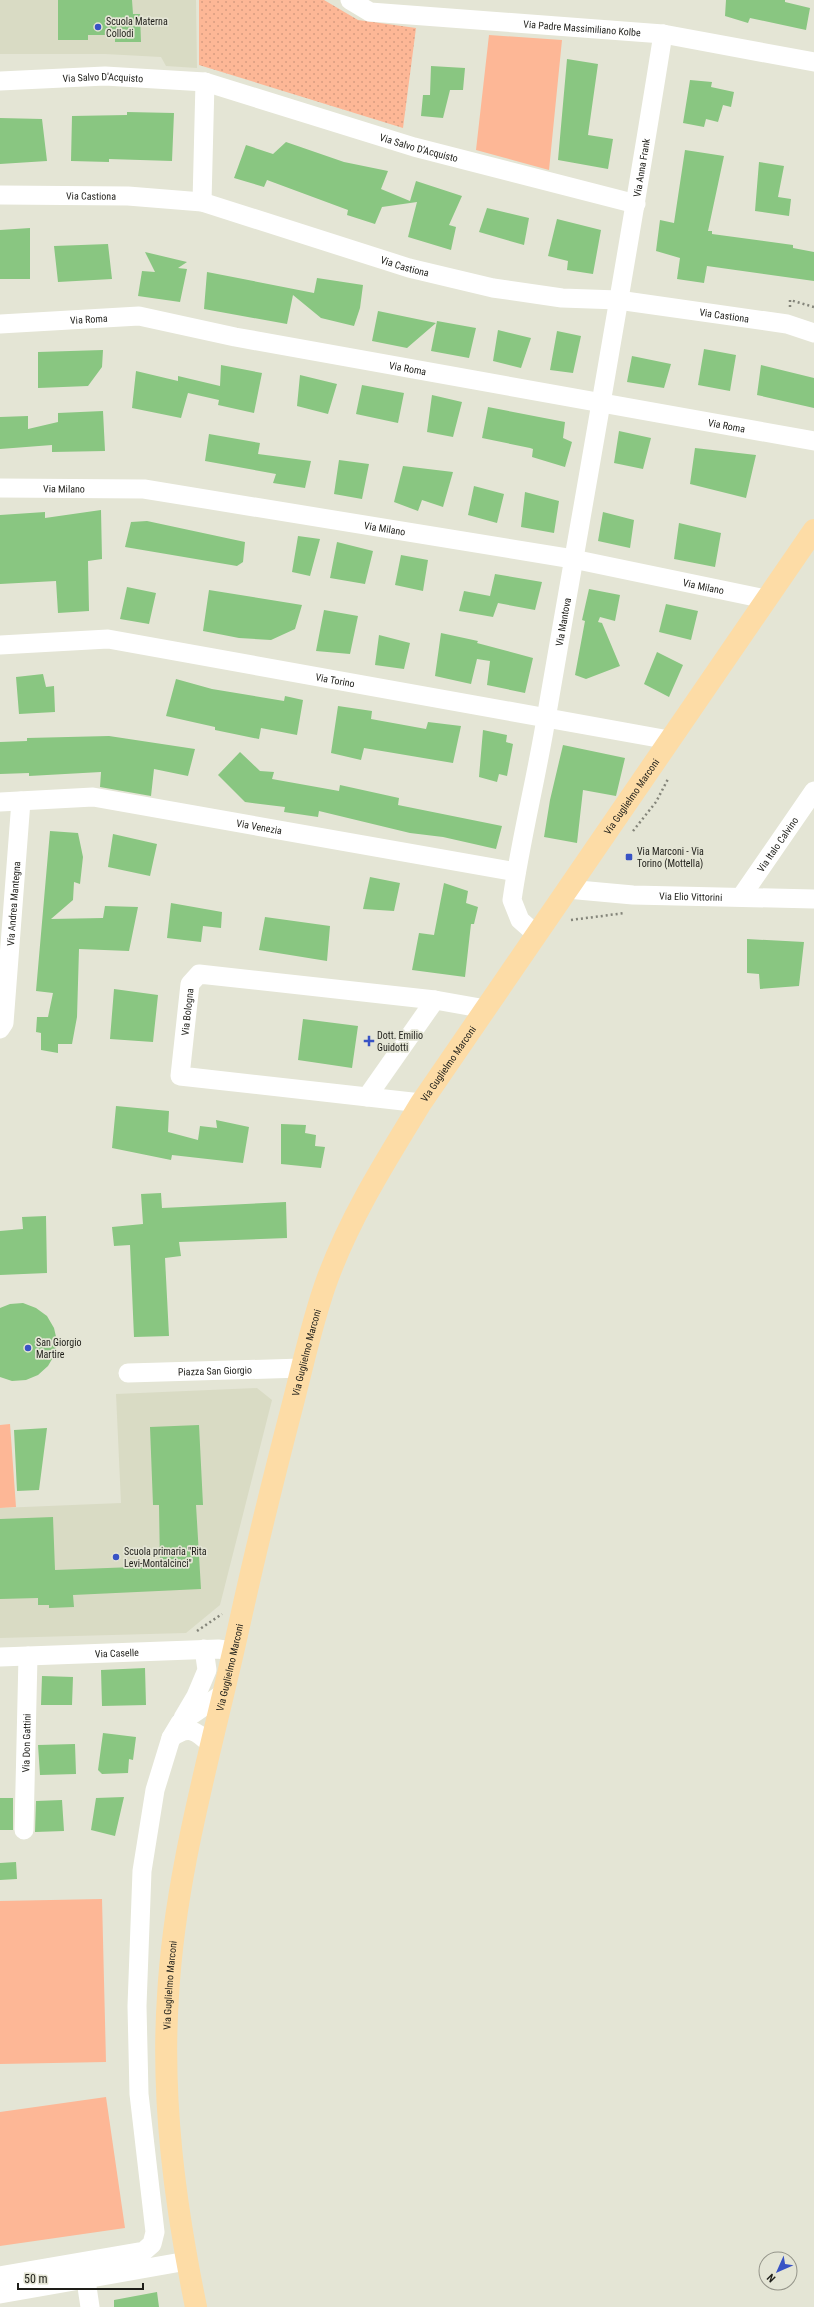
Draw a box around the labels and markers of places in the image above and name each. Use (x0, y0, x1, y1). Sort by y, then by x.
place label: Scuola Materna Collodi (106, 16, 168, 39)
marker: Scuola Materna Collodi (93, 22, 103, 32)
place label: Via Marconi - Via Torino (Mottella) (637, 846, 704, 870)
marker: Via Marconi - Via Torino (Mottella) (624, 852, 634, 862)
place label: Dott. Emilio Guidotti (377, 1030, 423, 1053)
marker: Dott. Emilio Guidotti (364, 1036, 374, 1046)
place label: San Giorgio Martire (36, 1337, 82, 1360)
marker: San Giorgio Martire (23, 1343, 33, 1353)
place label: Scuola primaria "Rita Levi-Montalcinci" (124, 1546, 207, 1569)
marker: Scuola primaria "Rita Levi-Montalcinci" (111, 1552, 121, 1562)

